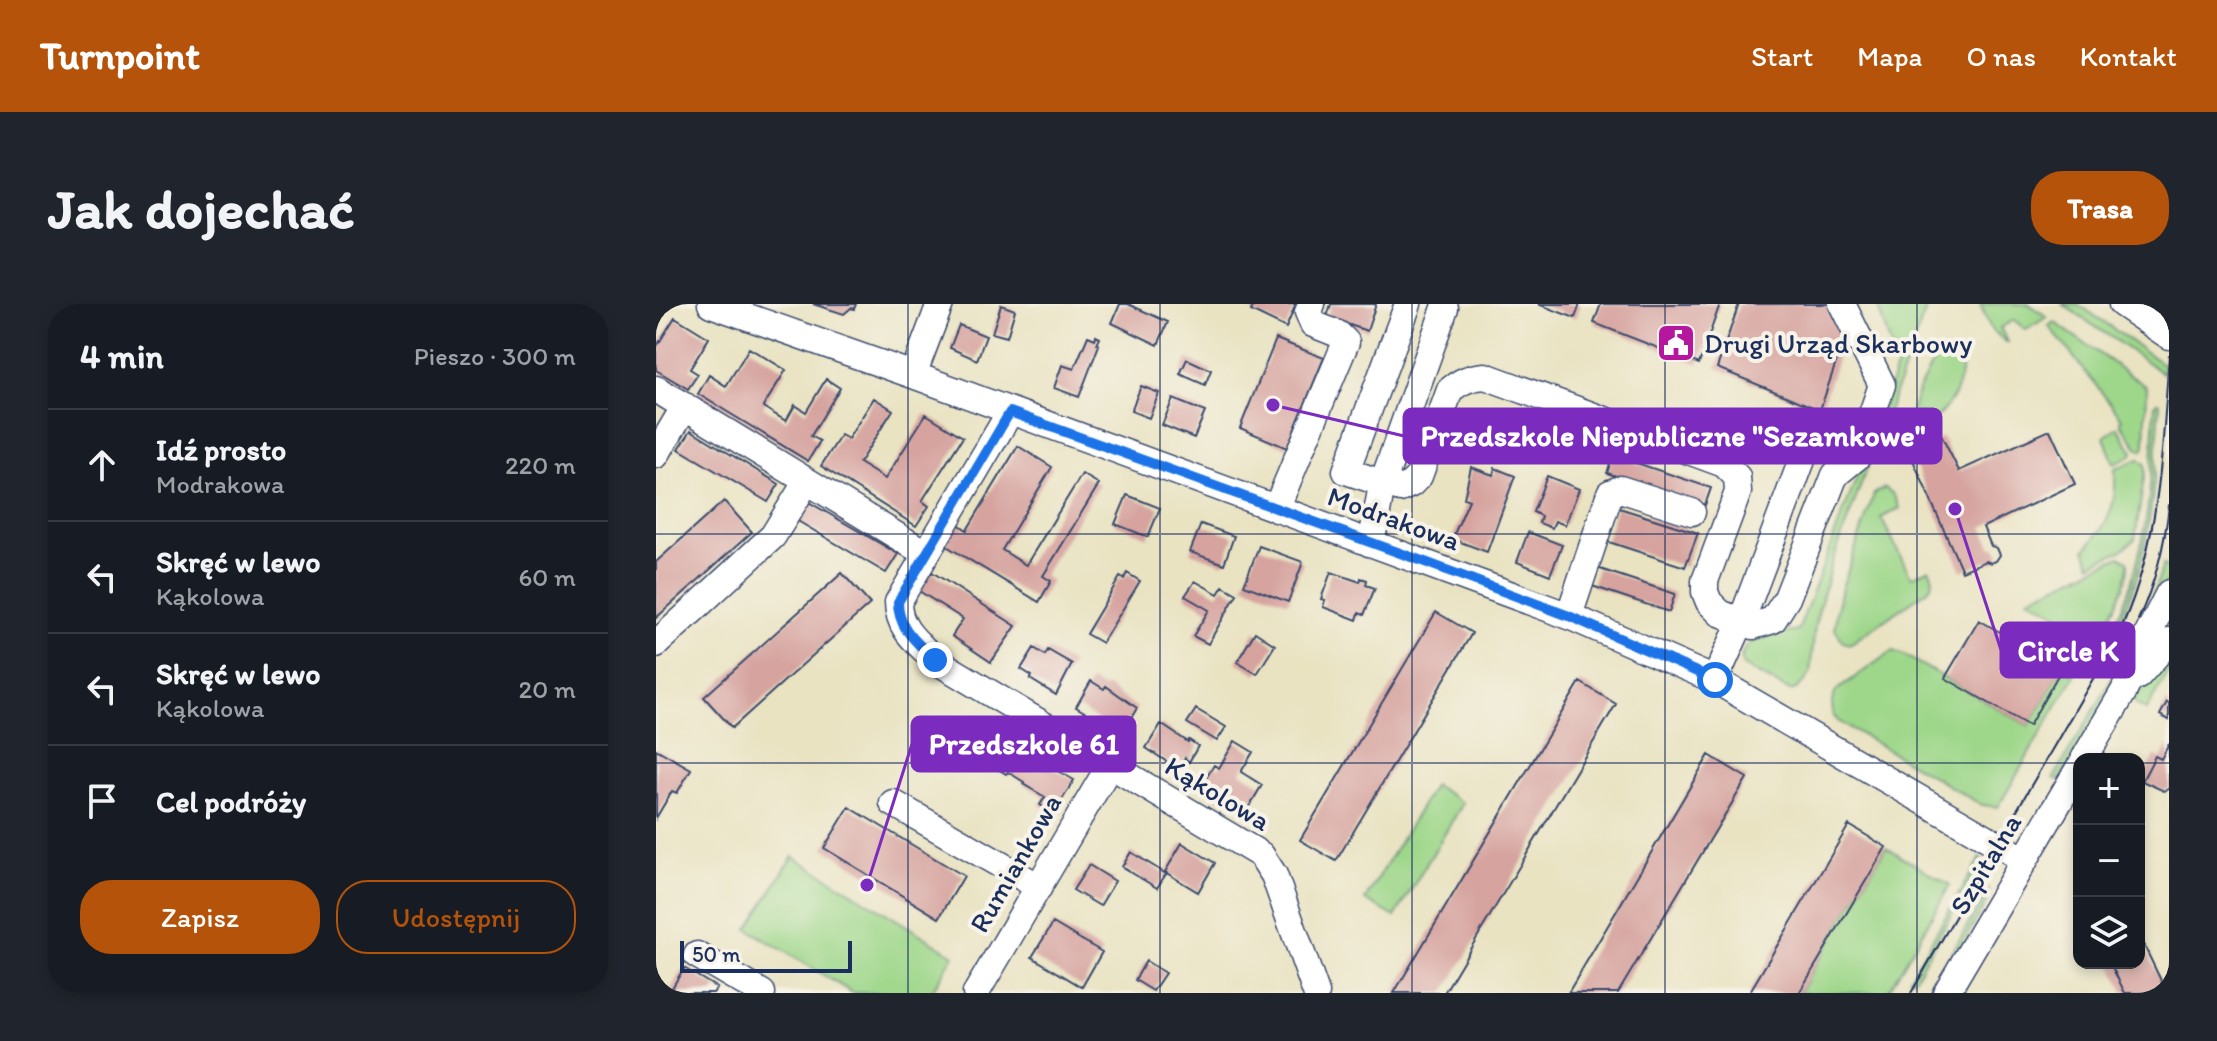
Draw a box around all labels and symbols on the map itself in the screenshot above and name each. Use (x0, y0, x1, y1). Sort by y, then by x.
public building icon: Drugi Urząd Skarbowy (1655, 322, 1697, 364)
place label: Drugi Urząd Skarbowy (1704, 326, 1972, 360)
callout: Przedszkole Niepubliczne "Sezamkowe" (1404, 409, 1941, 463)
text: Przedszkole Niepubliczne "Sezamkowe" (1420, 417, 1926, 454)
street label: Modrakowa (1323, 478, 1465, 558)
callout: Circle K (2001, 623, 2134, 677)
text: Circle K (2017, 632, 2119, 669)
route end (917, 642, 953, 678)
route start (1697, 662, 1733, 698)
callout: Przedszkole 61 (912, 717, 1135, 771)
text: Przedszkole 61 (929, 725, 1119, 762)
street label: Kąkolowa (1159, 748, 1277, 838)
street label: Rumiankowa (962, 788, 1068, 938)
street label: Szpitalna (1942, 807, 2028, 920)
scale bar (680, 937, 852, 973)

